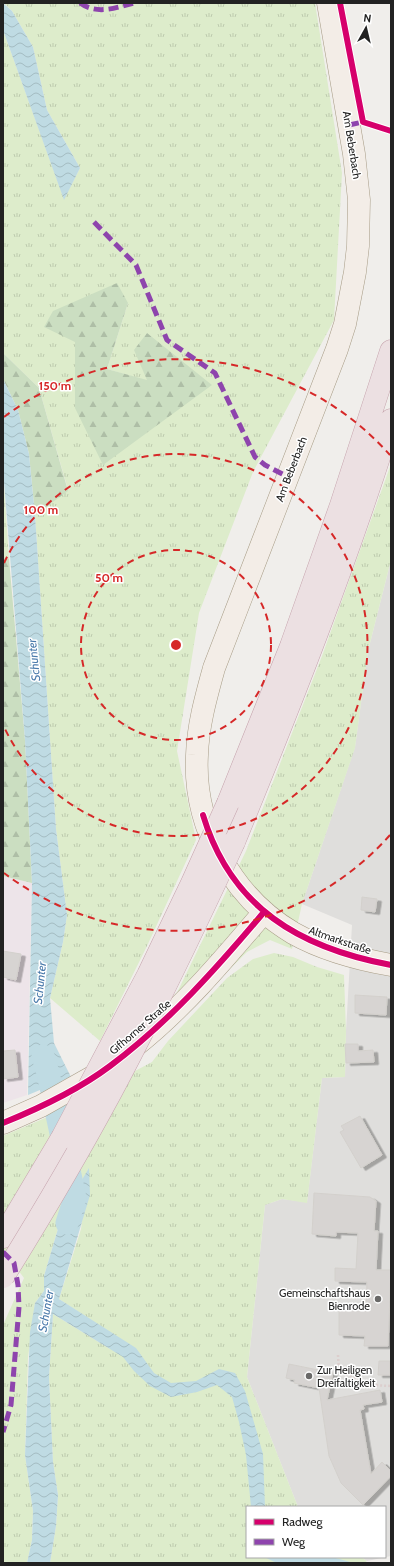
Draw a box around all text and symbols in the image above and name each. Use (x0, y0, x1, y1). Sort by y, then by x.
north arrow (346, 8, 386, 48)
text: N (363, 11, 372, 26)
street label: Am Beberbach (340, 110, 364, 180)
text: 150 m (39, 378, 71, 393)
street label: Am Beberbach (272, 434, 310, 504)
text: 100 m (24, 502, 58, 517)
text: 50 m (95, 570, 123, 585)
water label: Schunter (24, 637, 43, 682)
centre of rings (169, 638, 183, 652)
street label: Altmarkstraße (307, 923, 373, 957)
water label: Schunter (30, 960, 49, 1005)
street label: Gifhorner Straße (106, 996, 174, 1058)
place label: Gemeinschaftshaus Bienrode (279, 1286, 370, 1313)
water label: Schunter (34, 1287, 57, 1333)
marker: Gemeinschaftshaus Bienrode (373, 1294, 383, 1304)
place label: Zur Heiligen Dreifaltigkeit (317, 1363, 376, 1390)
marker: Zur Heiligen Dreifaltigkeit (304, 1371, 314, 1381)
legend (246, 1506, 386, 1558)
text: Radweg (282, 1514, 323, 1529)
text: Weg (282, 1534, 306, 1549)

